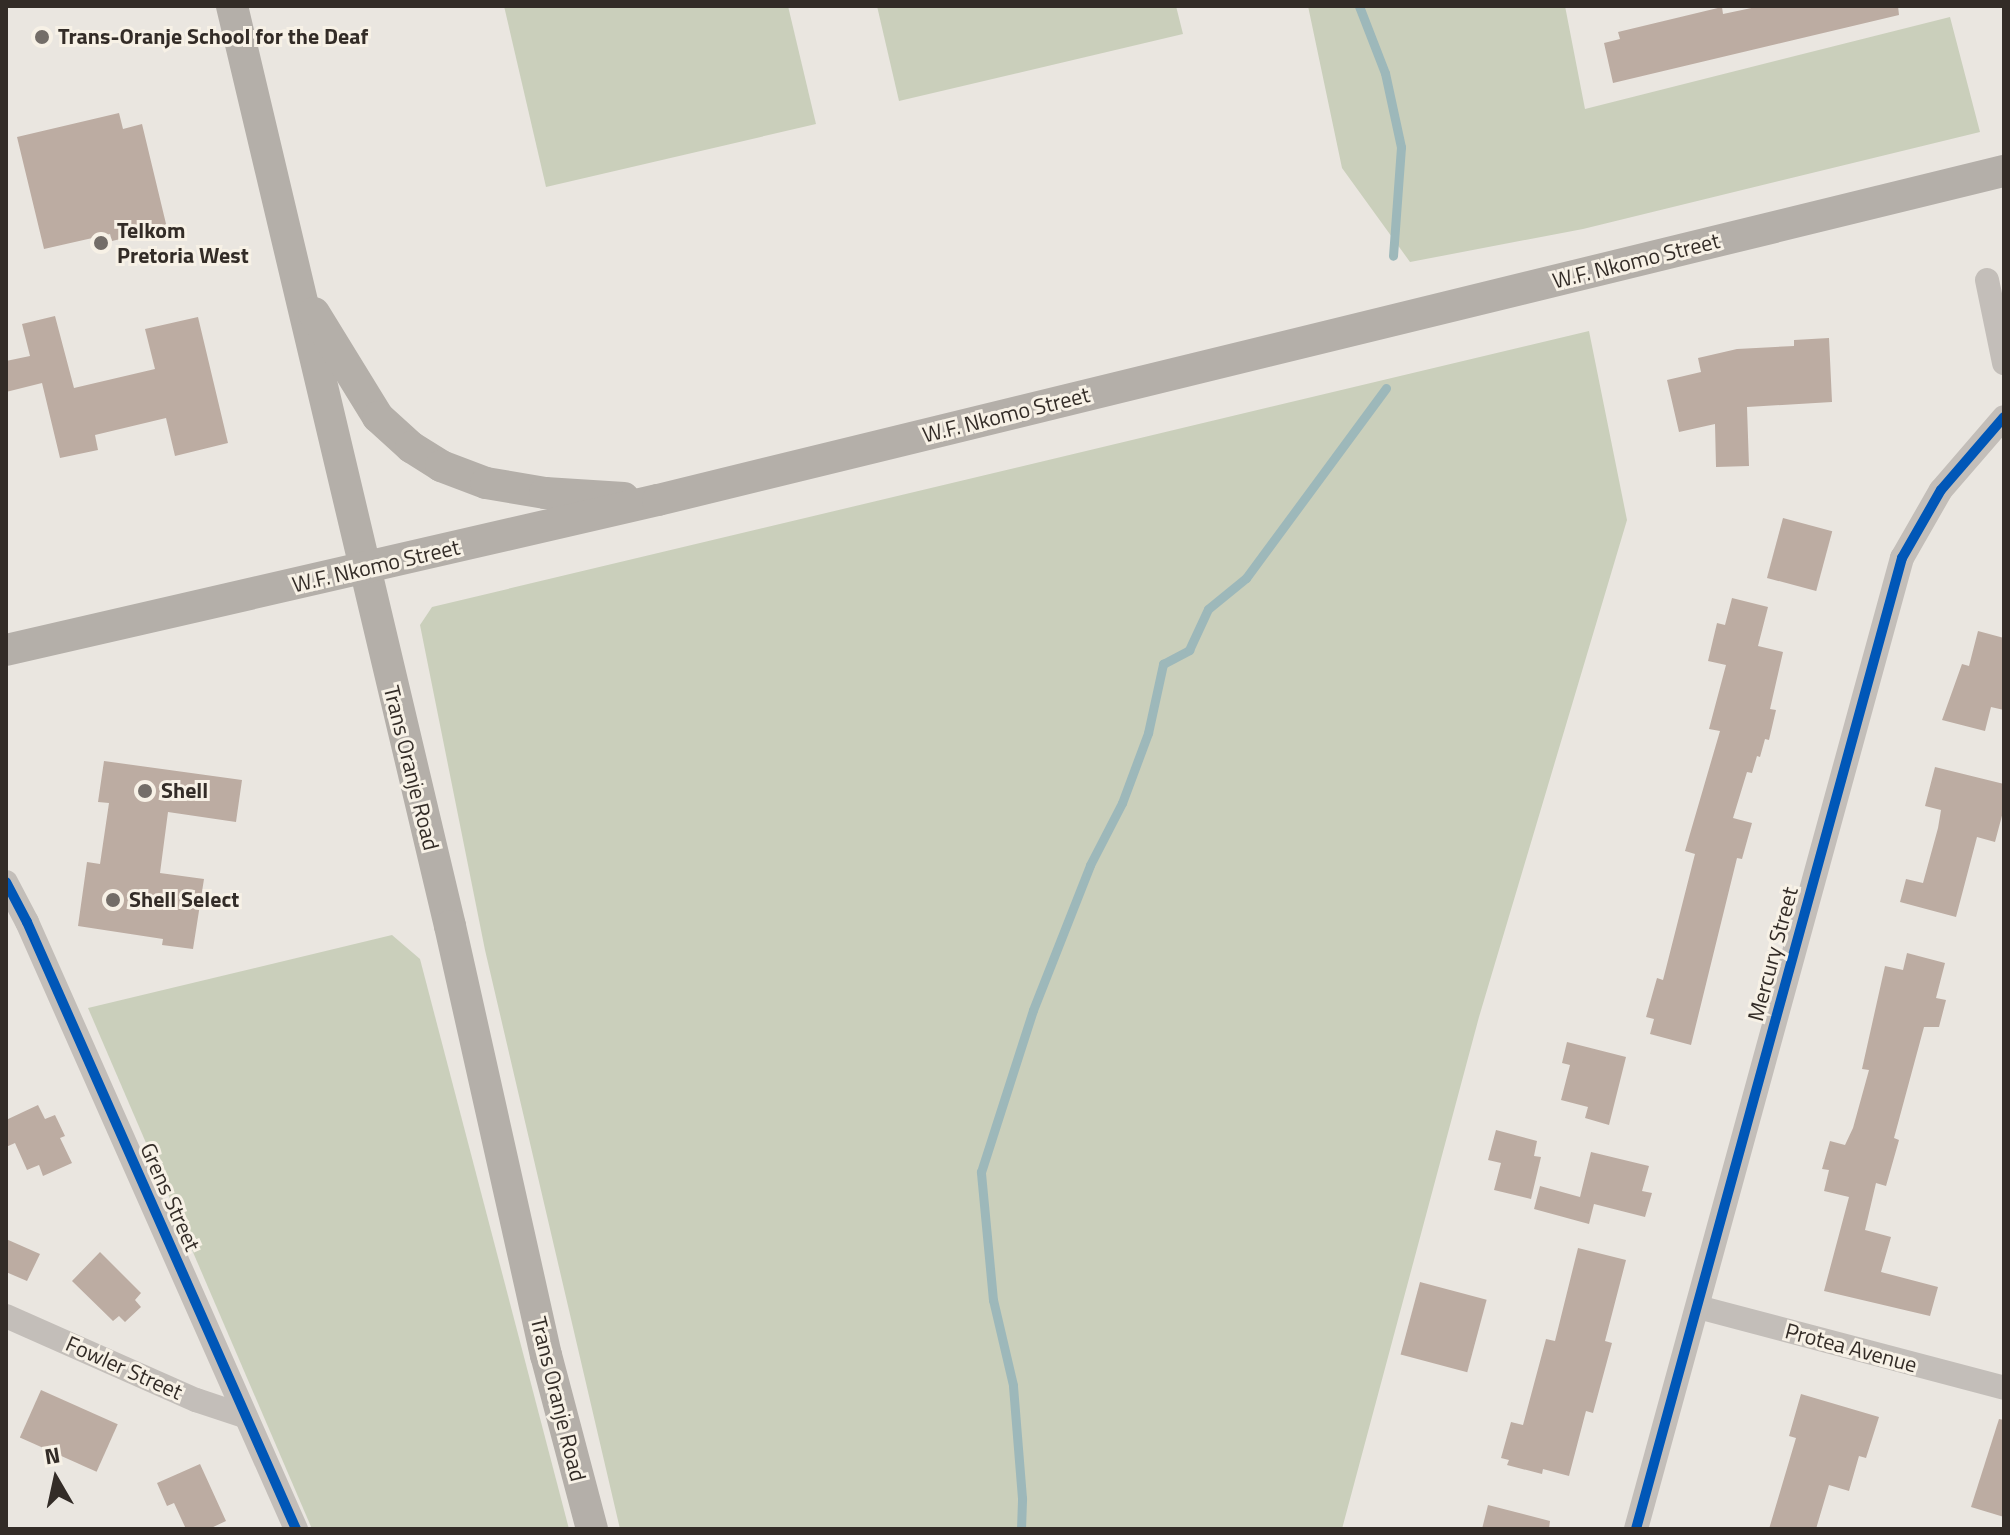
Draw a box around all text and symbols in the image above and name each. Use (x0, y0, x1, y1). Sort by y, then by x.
place label: Trans-Oranje School for the Deaf (58, 24, 368, 50)
marker: Trans-Oranje School for the Deaf (33, 28, 51, 46)
place label: Telkom Pretoria West (117, 217, 249, 268)
street label: W.F. Nkomo Street (1550, 227, 1722, 295)
marker: Telkom Pretoria West (92, 234, 110, 252)
street label: W.F. Nkomo Street (920, 381, 1092, 449)
street label: W.F. Nkomo Street (290, 534, 462, 598)
street label: Trans Oranje Road (378, 683, 444, 853)
place label: Shell (161, 778, 208, 804)
marker: Shell (136, 782, 154, 800)
street label: Mercury Street (1742, 884, 1804, 1024)
place label: Shell Select (129, 887, 239, 913)
marker: Shell Select (104, 891, 122, 909)
street label: Grens Street (134, 1139, 206, 1255)
street label: Trans Oranje Road (525, 1314, 591, 1484)
street label: Protea Avenue (1782, 1318, 1920, 1378)
street label: Fowler Street (62, 1331, 186, 1405)
text: N (42, 1437, 62, 1473)
north arrow (16, 1439, 96, 1519)

